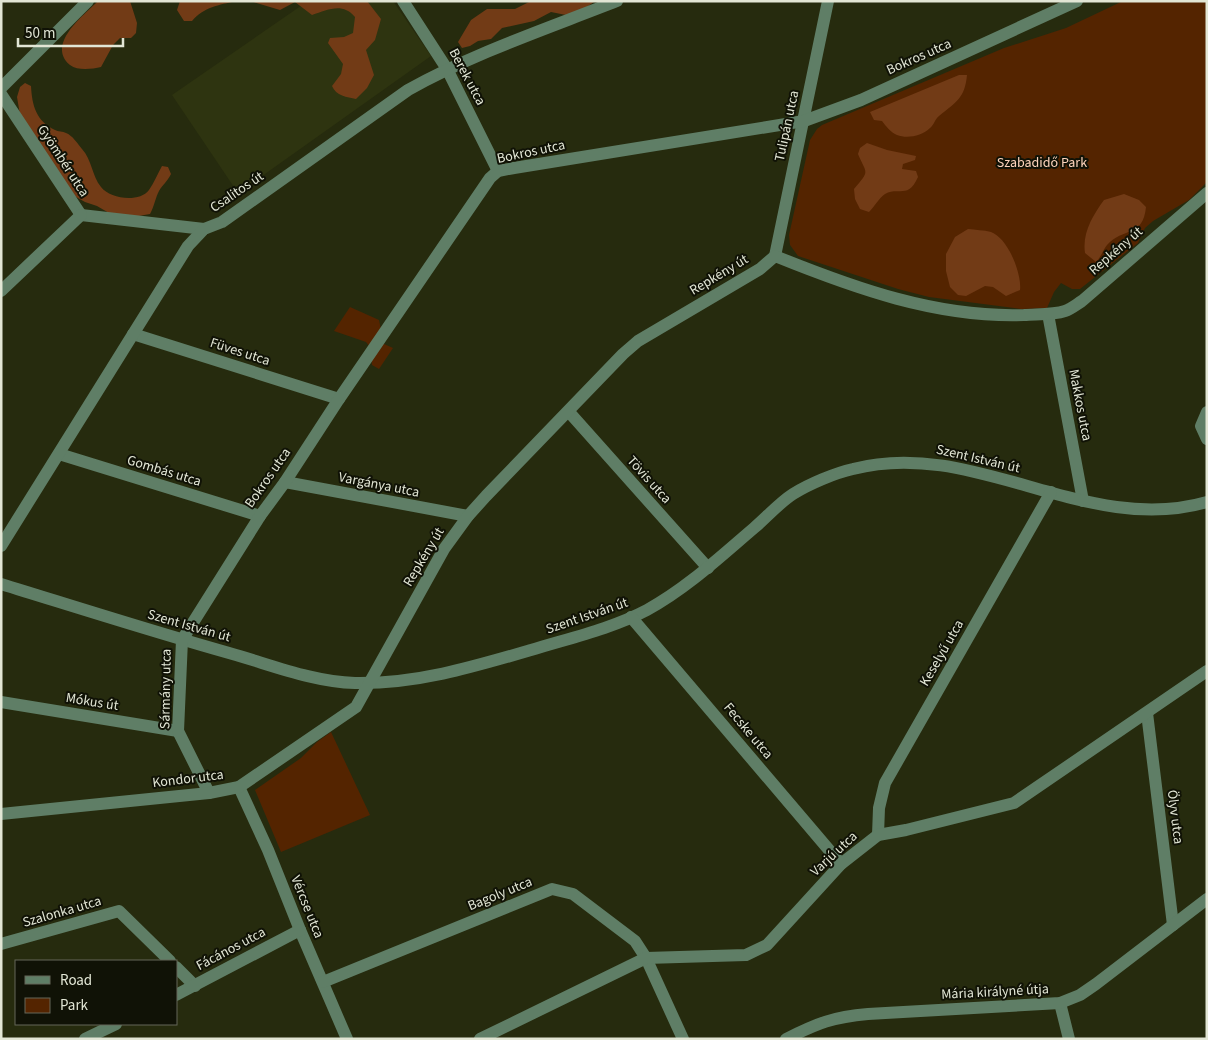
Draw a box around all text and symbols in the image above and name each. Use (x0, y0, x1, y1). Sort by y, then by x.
scale bar (18, 15, 122, 47)
text: 50 m (25, 23, 55, 44)
street label: Bokros utca (883, 34, 955, 80)
street label: Berek utca (444, 45, 490, 109)
street label: Tulipán utca (770, 89, 804, 163)
street label: Gyömbér utca (32, 121, 94, 201)
street label: Bokros utca (495, 135, 567, 169)
park label: Szabadidő Park (997, 153, 1087, 173)
street label: Csalitos út (206, 166, 268, 217)
street label: Repkény út (1085, 222, 1147, 280)
street label: Repkény út (686, 249, 752, 300)
street label: Füves utca (207, 333, 273, 371)
street label: Makkos utca (1063, 367, 1097, 443)
street label: Szent István út (934, 440, 1022, 478)
street label: Bokros utca (240, 444, 296, 512)
street label: Gombás utca (124, 450, 204, 492)
street label: Tövis utca (622, 452, 676, 508)
street label: Vargánya utca (337, 467, 421, 503)
street label: Repkény út (399, 524, 450, 590)
street label: Szent István út (543, 593, 631, 639)
street label: Szent István út (145, 605, 233, 647)
street label: Keselyű utca (915, 616, 969, 690)
street label: Sármány utca (155, 649, 177, 729)
street label: Mókus út (64, 688, 120, 716)
street label: Fecske utca (719, 699, 777, 763)
street label: Kondor utca (151, 765, 225, 793)
street label: Ölyv utca (1162, 789, 1188, 845)
street label: Varjú utca (806, 827, 862, 881)
street label: Bagoly utca (465, 872, 535, 916)
street label: Vércse utca (285, 873, 329, 941)
street label: Szalonka utca (20, 891, 104, 933)
street label: Fácános utca (193, 922, 269, 976)
legend (15, 960, 178, 1025)
text: Road (60, 970, 92, 991)
street label: Mária királyné útja (941, 979, 1049, 1005)
text: Park (60, 995, 89, 1016)

